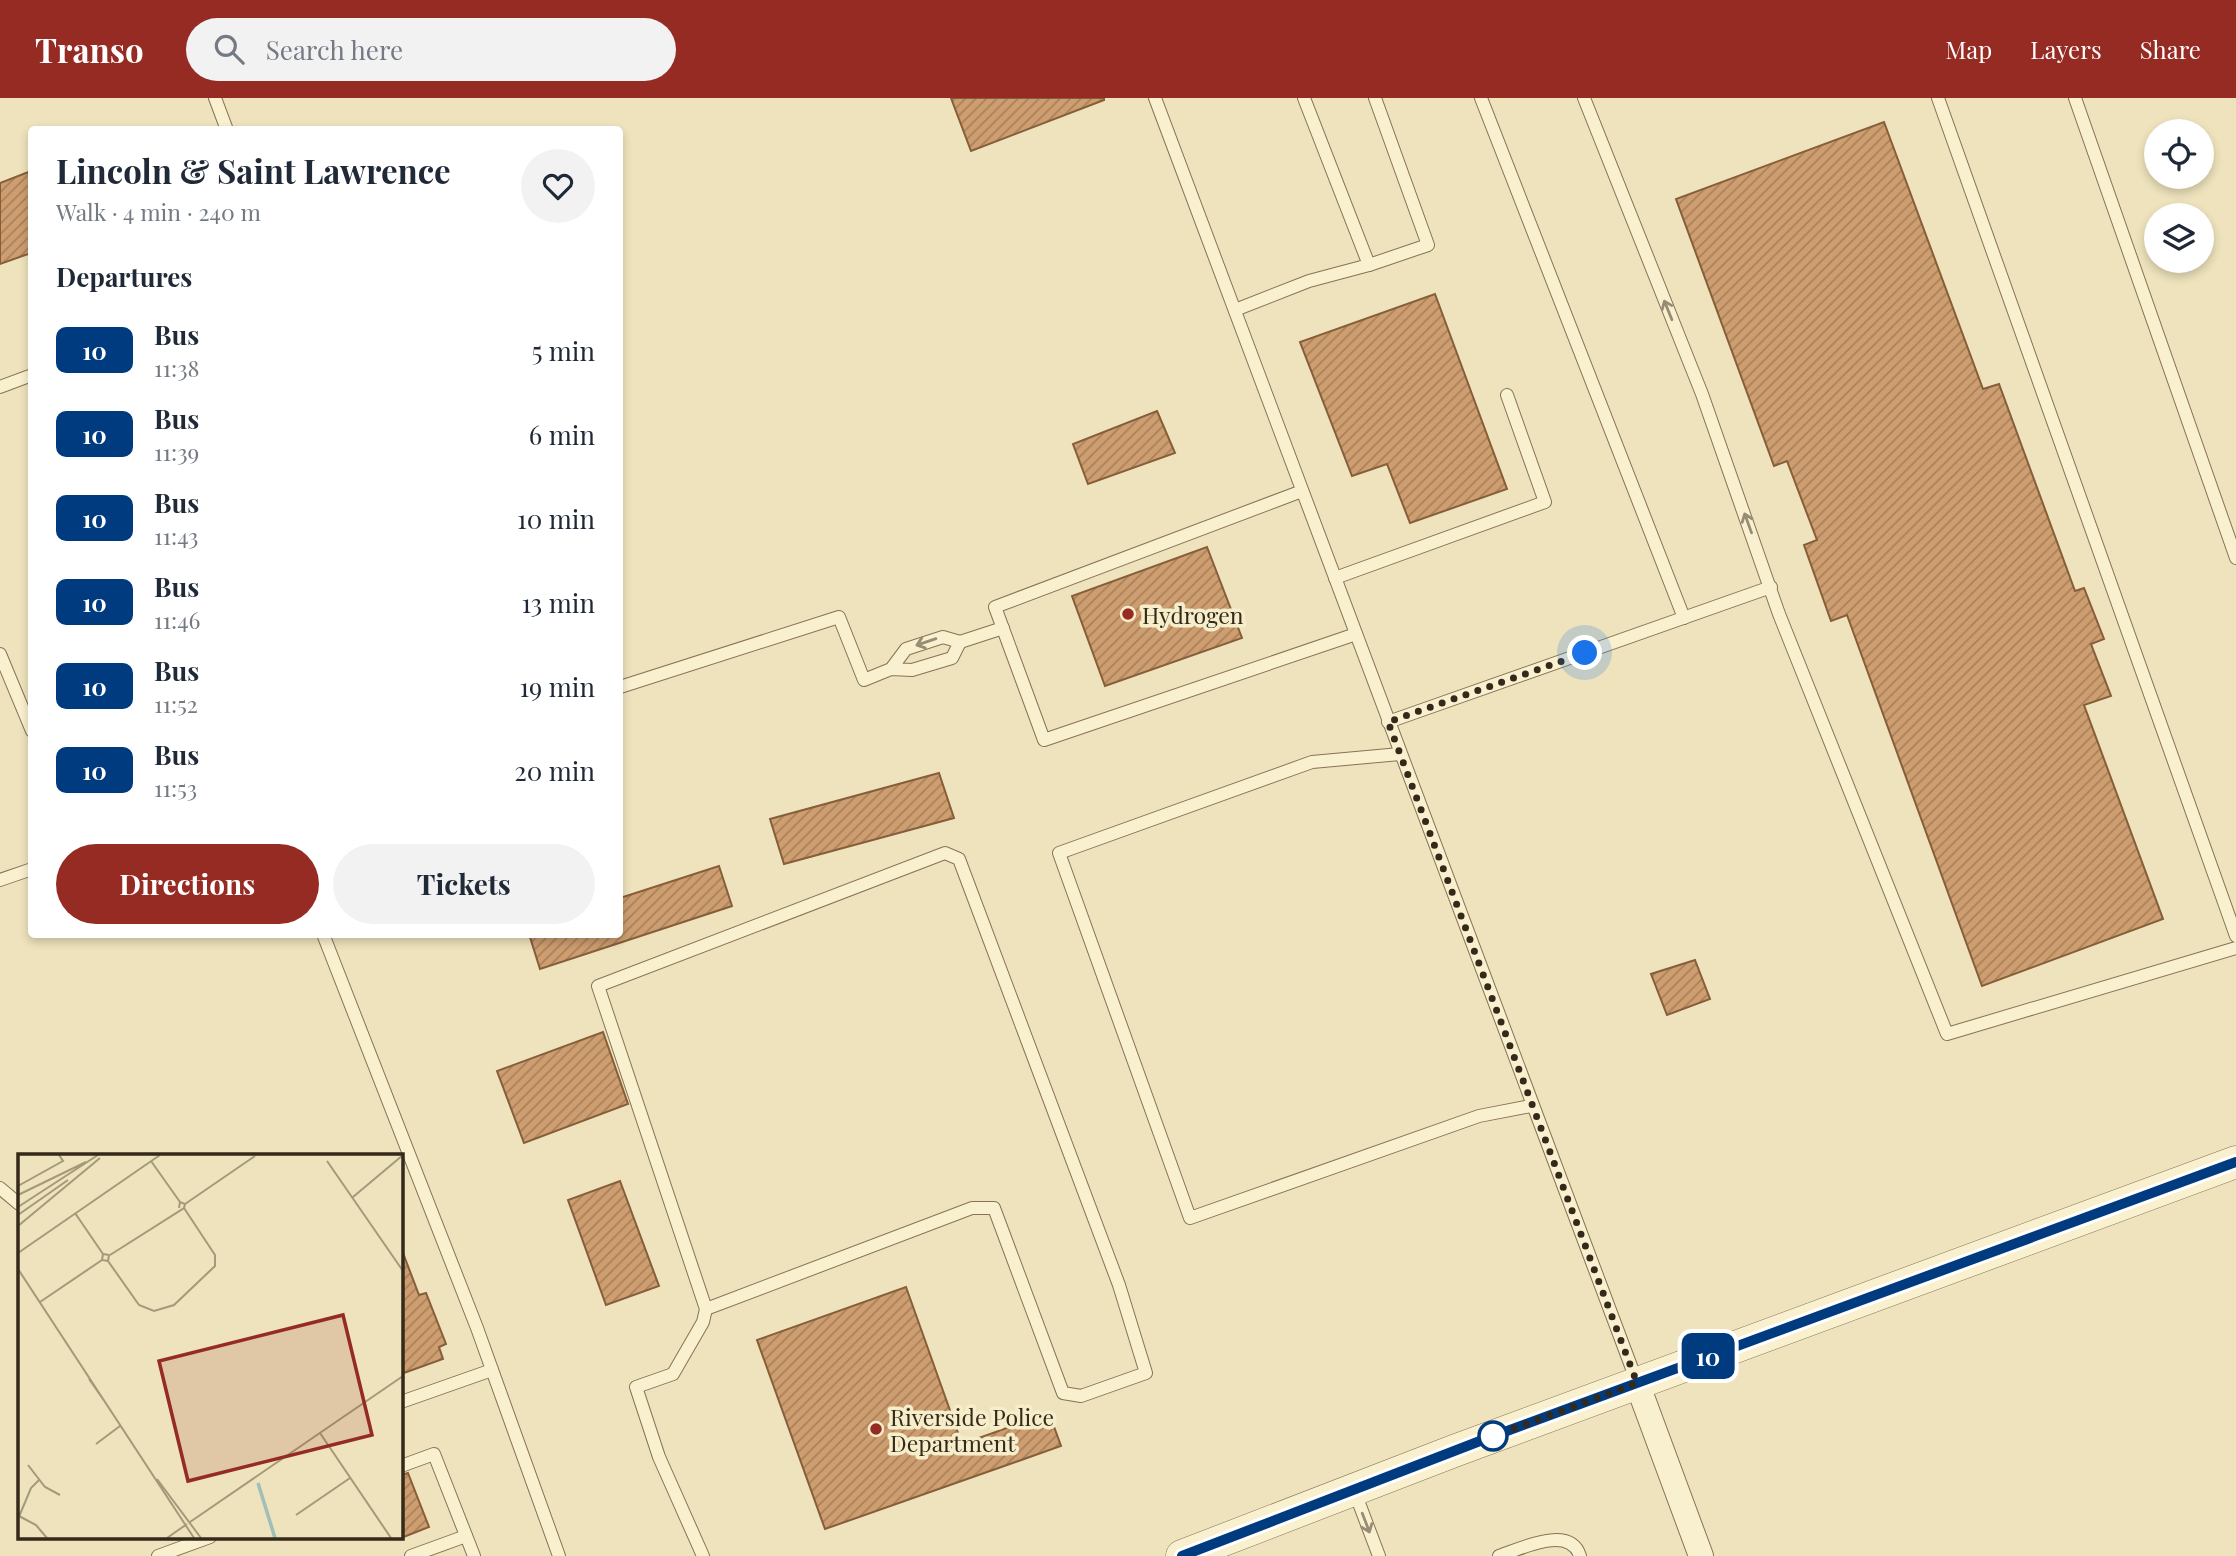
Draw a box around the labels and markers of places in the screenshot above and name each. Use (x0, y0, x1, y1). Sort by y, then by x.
place label: Hydrogen (1142, 599, 1244, 630)
marker: Hydrogen (1120, 606, 1136, 622)
place label: Riverside Police Department (890, 1401, 1054, 1458)
marker: Riverside Police Department (868, 1421, 884, 1437)
unlabelled marker (1478, 1421, 1508, 1451)

